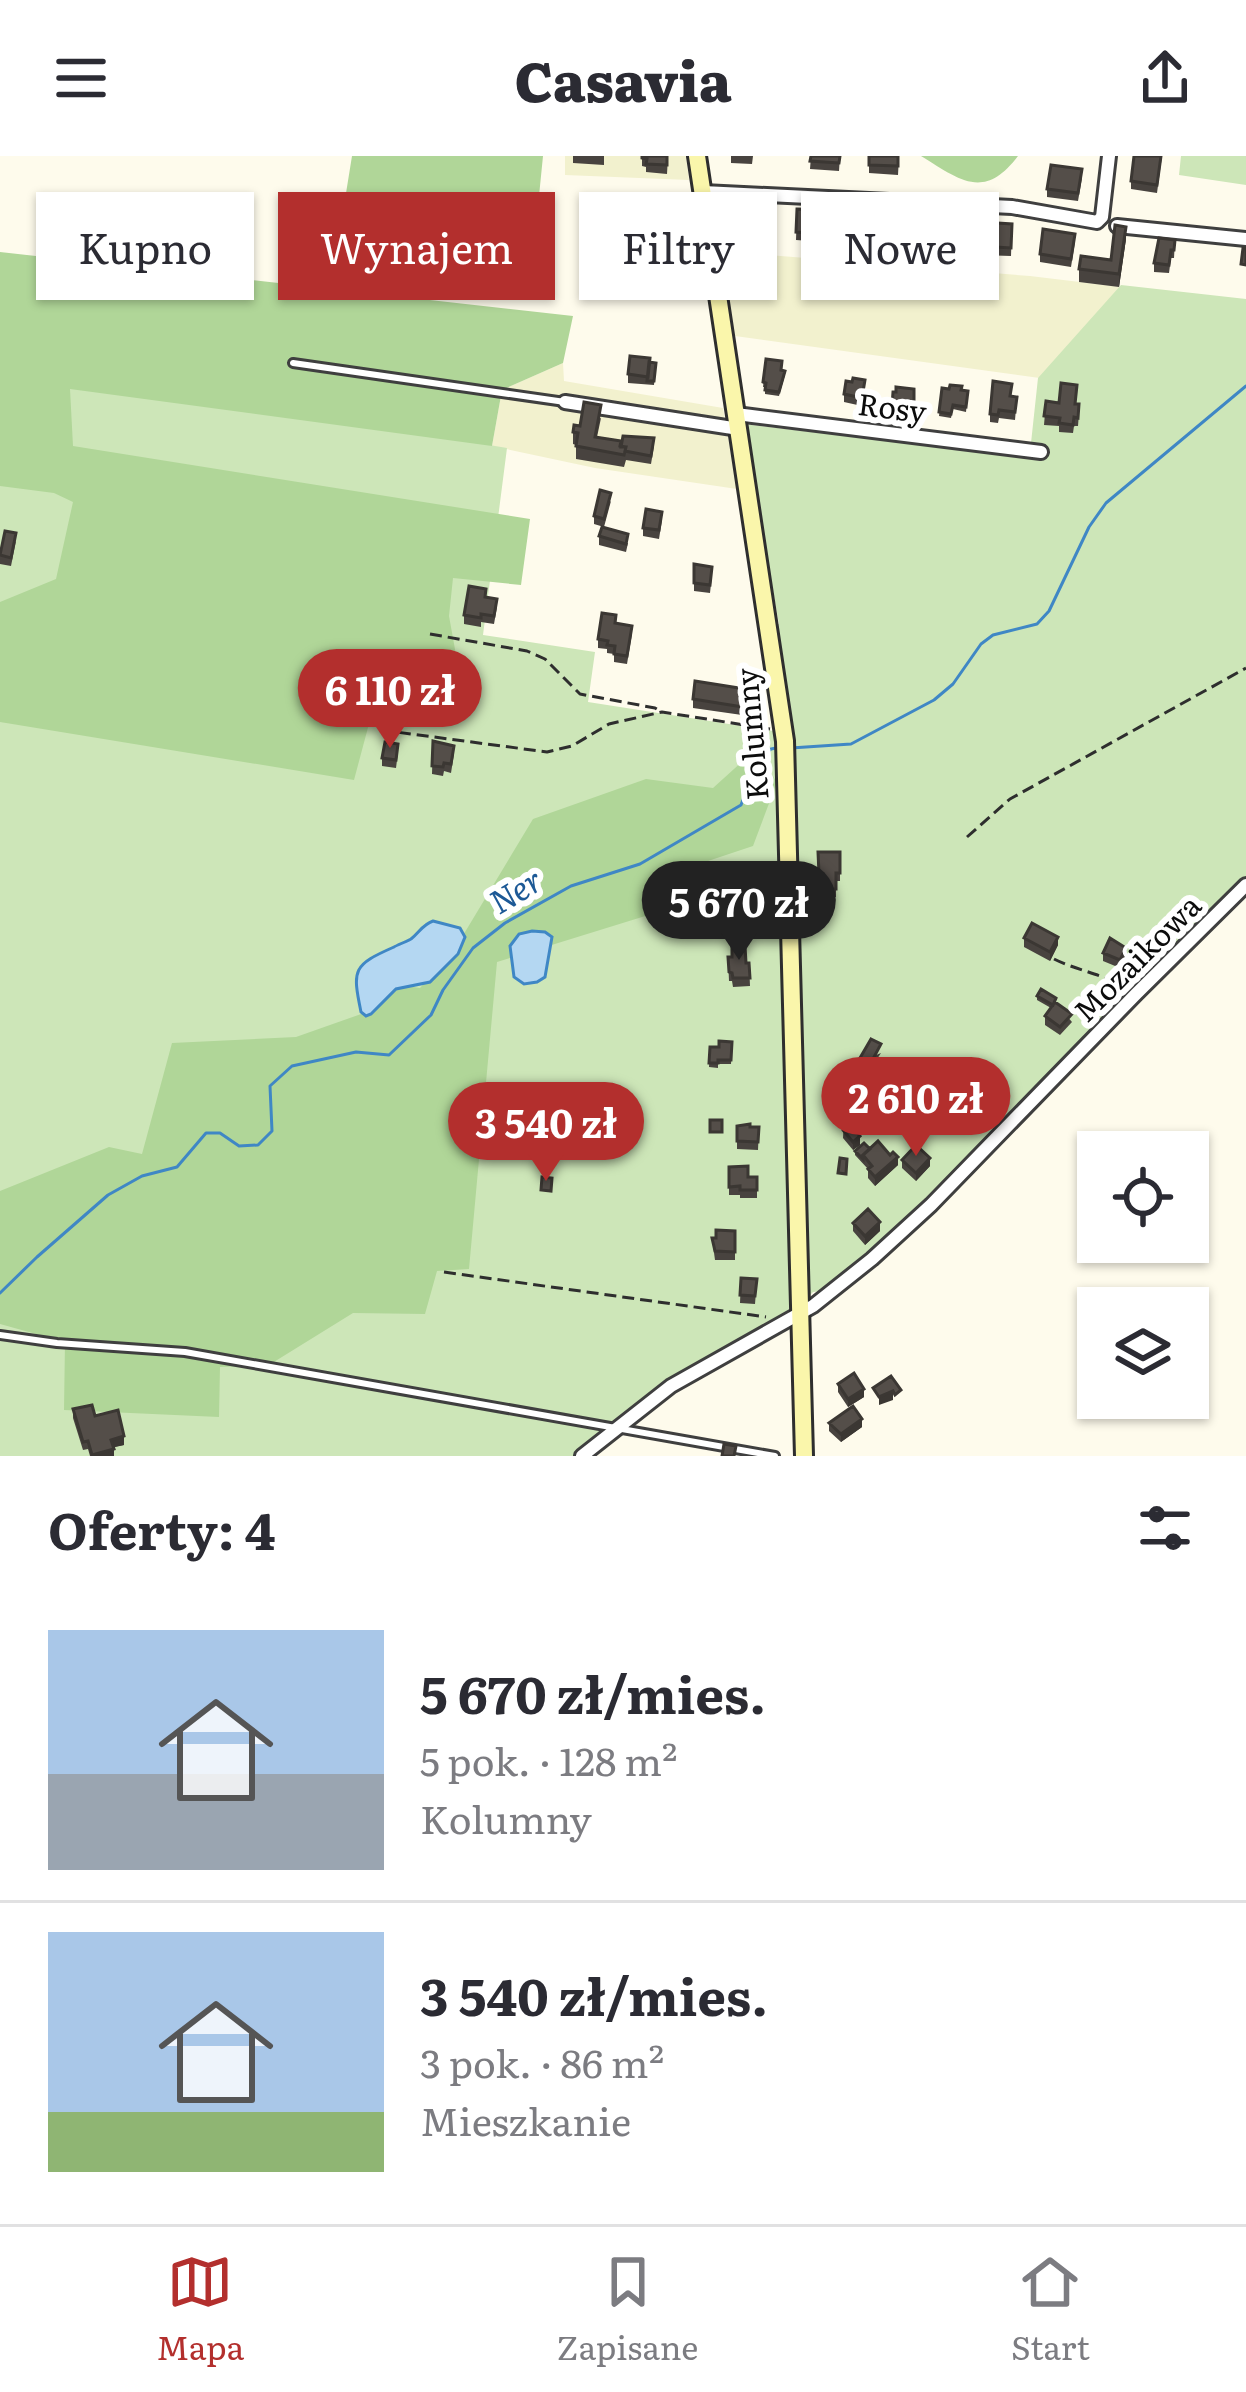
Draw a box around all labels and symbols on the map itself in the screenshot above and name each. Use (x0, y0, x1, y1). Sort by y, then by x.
street label: Rosy (856, 380, 930, 432)
pin: 6 110 zł (266, 649, 514, 751)
street label: Kolumny (722, 666, 778, 802)
water label: Ner (479, 854, 551, 924)
pin: 5 670 zł (615, 861, 863, 963)
street label: Mozaikowa (1062, 883, 1210, 1031)
pin: 2 610 zł (792, 1057, 1040, 1159)
pin: 3 540 zł (422, 1082, 670, 1184)

